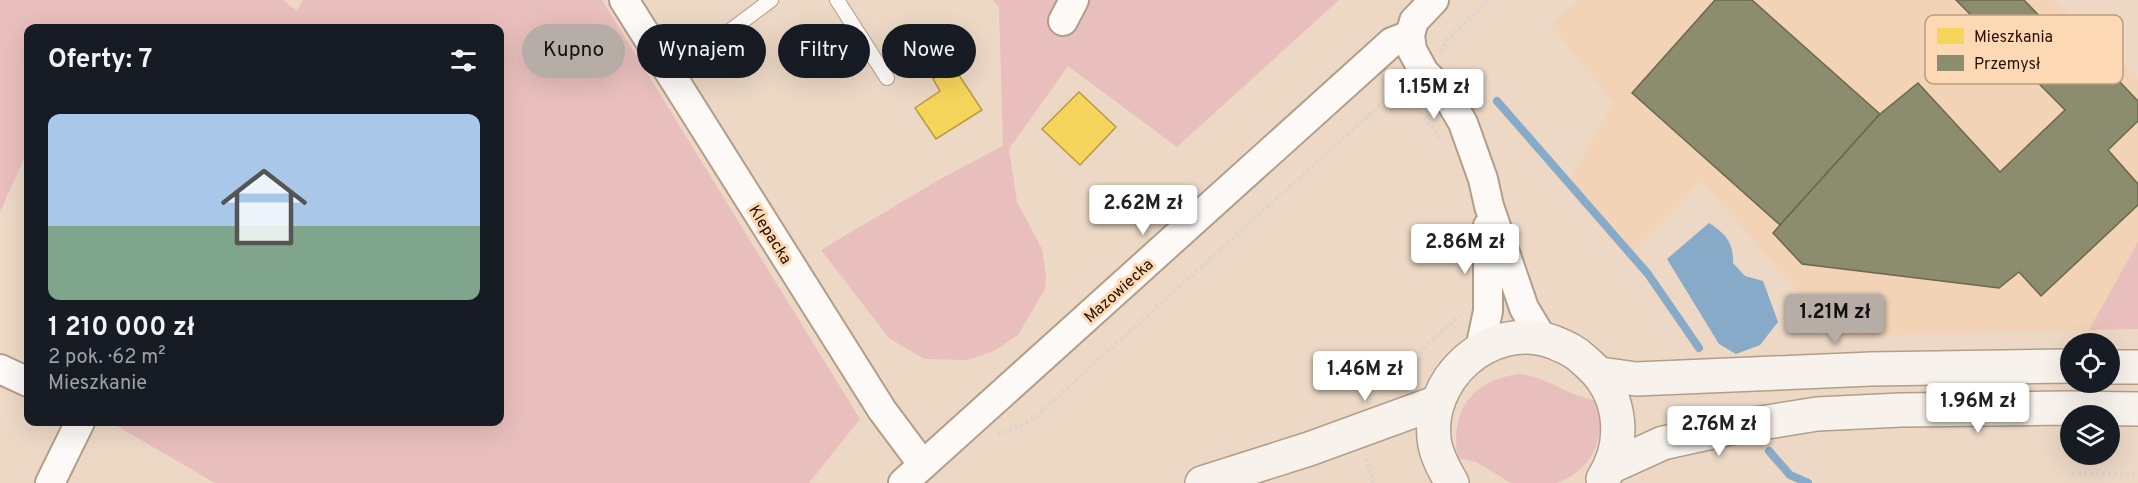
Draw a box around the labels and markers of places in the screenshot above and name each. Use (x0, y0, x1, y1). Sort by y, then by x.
pin: 1.15M zł (1372, 69, 1496, 120)
pin: 2.62M zł (1081, 185, 1205, 236)
pin: 2.86M zł (1403, 224, 1527, 275)
pin: 1.21M zł (1773, 294, 1897, 345)
pin: 1.46M zł (1303, 351, 1427, 402)
pin: 1.96M zł (1916, 383, 2040, 434)
pin: 2.76M zł (1657, 406, 1781, 457)

